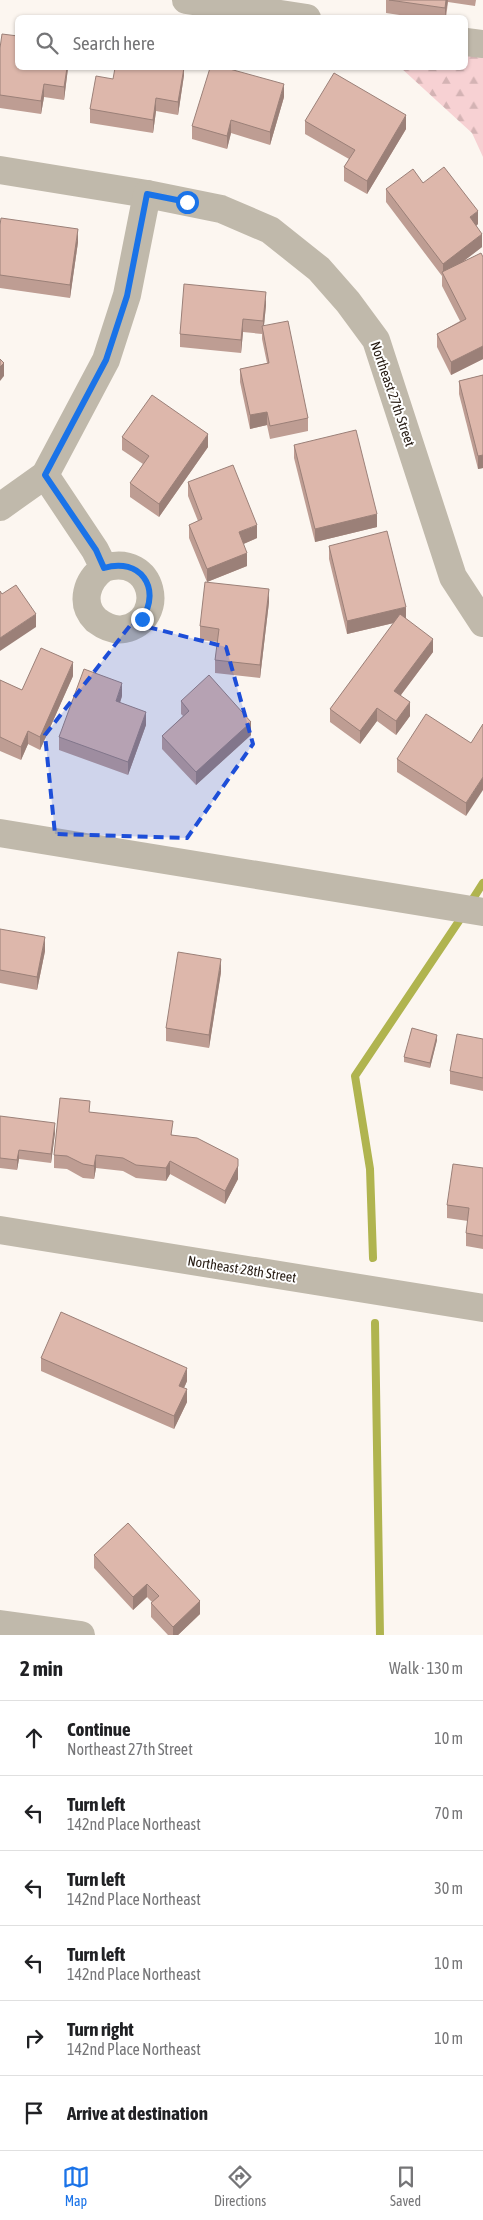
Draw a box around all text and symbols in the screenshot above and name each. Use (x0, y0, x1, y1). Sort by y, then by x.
search box (15, 15, 468, 70)
icon: search (33, 29, 61, 57)
text: Search here (73, 32, 155, 54)
route start (176, 191, 199, 214)
street label: Northeast 27th Street (368, 339, 418, 449)
route end (131, 608, 154, 631)
street label: Northeast 28th Street (186, 1252, 298, 1286)
text: 2 min (20, 1656, 63, 1680)
text: Walk · 130 m (389, 1659, 463, 1677)
text: Continue (67, 1718, 131, 1740)
icon: ahead (20, 1724, 48, 1752)
text: 10 m (434, 1729, 463, 1747)
text: Northeast 27th Street (67, 1740, 193, 1758)
text: Turn left (67, 1793, 125, 1815)
icon: left (20, 1799, 48, 1827)
text: 70 m (434, 1804, 463, 1822)
text: 142nd Place Northeast (67, 1815, 201, 1833)
text: Turn left (67, 1868, 125, 1890)
icon: left (20, 1874, 48, 1902)
text: 30 m (434, 1879, 463, 1897)
text: 142nd Place Northeast (67, 1890, 201, 1908)
text: Turn left (67, 1943, 125, 1965)
icon: left (20, 1949, 48, 1977)
text: 10 m (434, 1954, 463, 1972)
text: 142nd Place Northeast (67, 1965, 201, 1983)
text: Turn right (67, 2018, 134, 2040)
icon: right (20, 2024, 48, 2052)
text: 10 m (434, 2029, 463, 2047)
text: 142nd Place Northeast (67, 2040, 201, 2058)
icon: arrive (20, 2099, 48, 2127)
text: Arrive at destination (67, 2102, 208, 2124)
tab: Map (62, 2163, 90, 2209)
tab: Directions (214, 2163, 266, 2209)
tab: Saved (390, 2163, 421, 2209)

